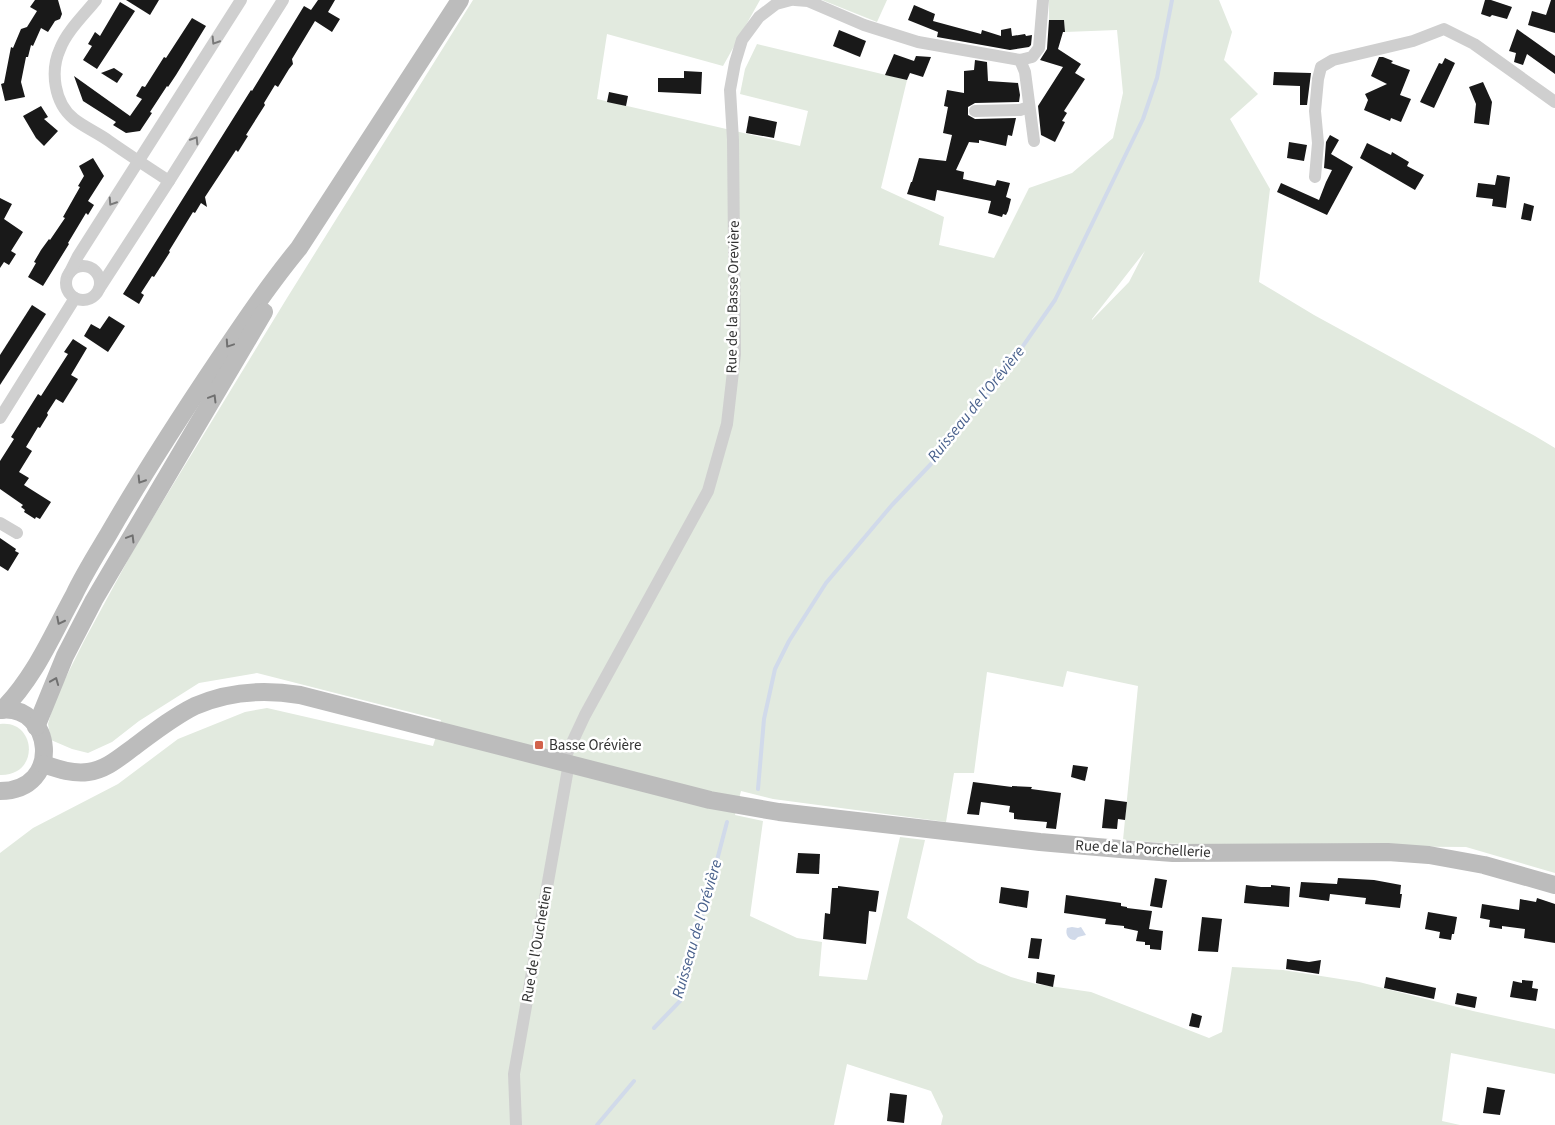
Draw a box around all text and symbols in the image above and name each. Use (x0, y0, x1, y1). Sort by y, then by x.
one-way arrow (211, 36, 221, 45)
one-way arrow (189, 136, 199, 145)
one-way arrow (109, 197, 119, 206)
street label: Rue de la Basse Orevière (721, 220, 745, 374)
one-way arrow (226, 338, 235, 348)
water label: Ruisseau de l'Orévière (922, 341, 1030, 467)
one-way arrow (207, 394, 217, 403)
one-way arrow (138, 475, 148, 484)
one-way arrow (124, 534, 134, 543)
one-way arrow (56, 616, 66, 625)
one-way arrow (49, 678, 59, 686)
place label: Basse Orévière (549, 735, 642, 756)
marker: Basse Orévière (533, 739, 545, 751)
street label: Rue de la Porchellerie (1075, 835, 1211, 863)
water label: Ruisseau de l'Orévière (667, 857, 727, 1001)
street label: Rue de l'Ouchetien (516, 884, 558, 1004)

